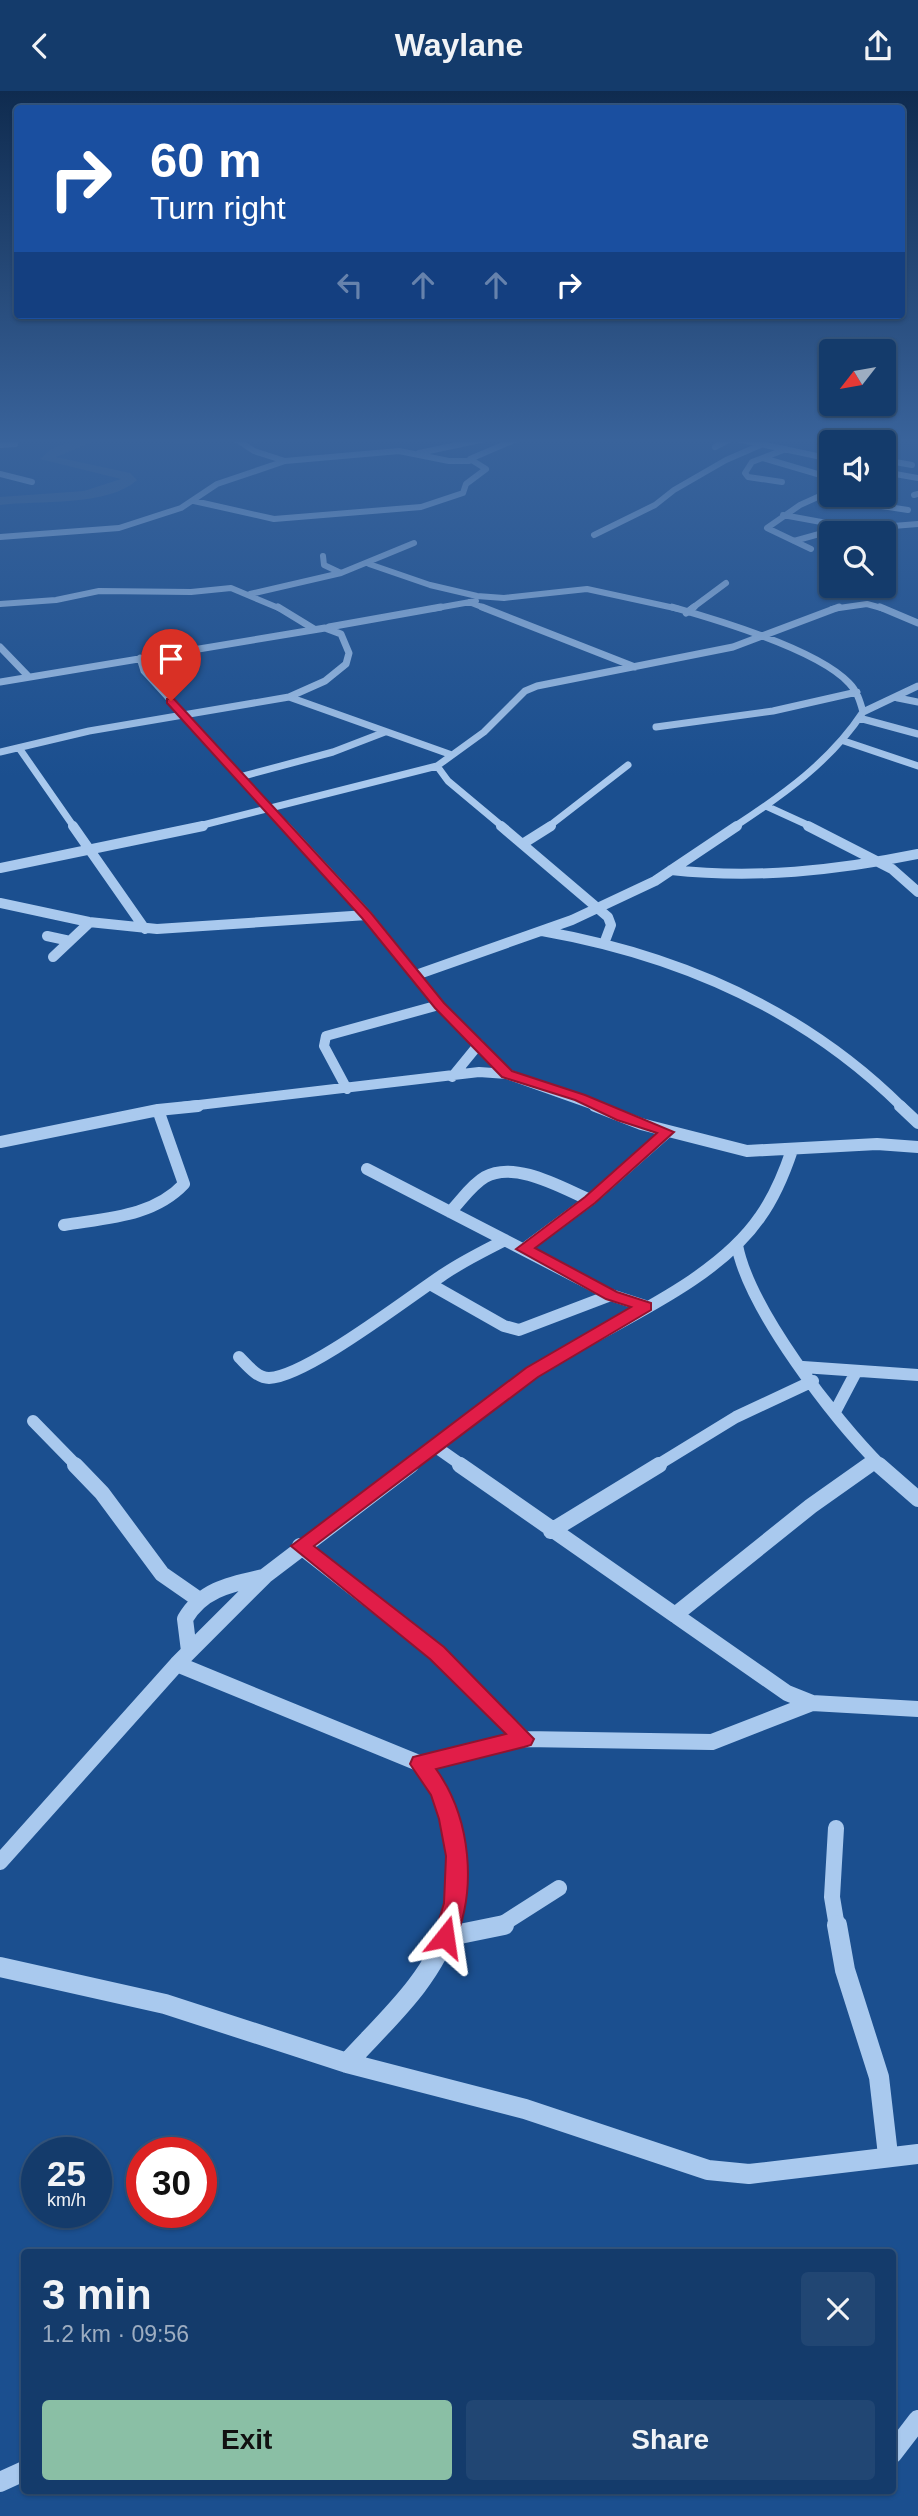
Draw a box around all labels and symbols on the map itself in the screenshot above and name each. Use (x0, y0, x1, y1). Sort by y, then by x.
north arrow (819, 339, 896, 417)
pin (141, 629, 201, 701)
position arrow (408, 1900, 482, 1974)
speed limit sign: 30 (126, 2137, 217, 2228)

